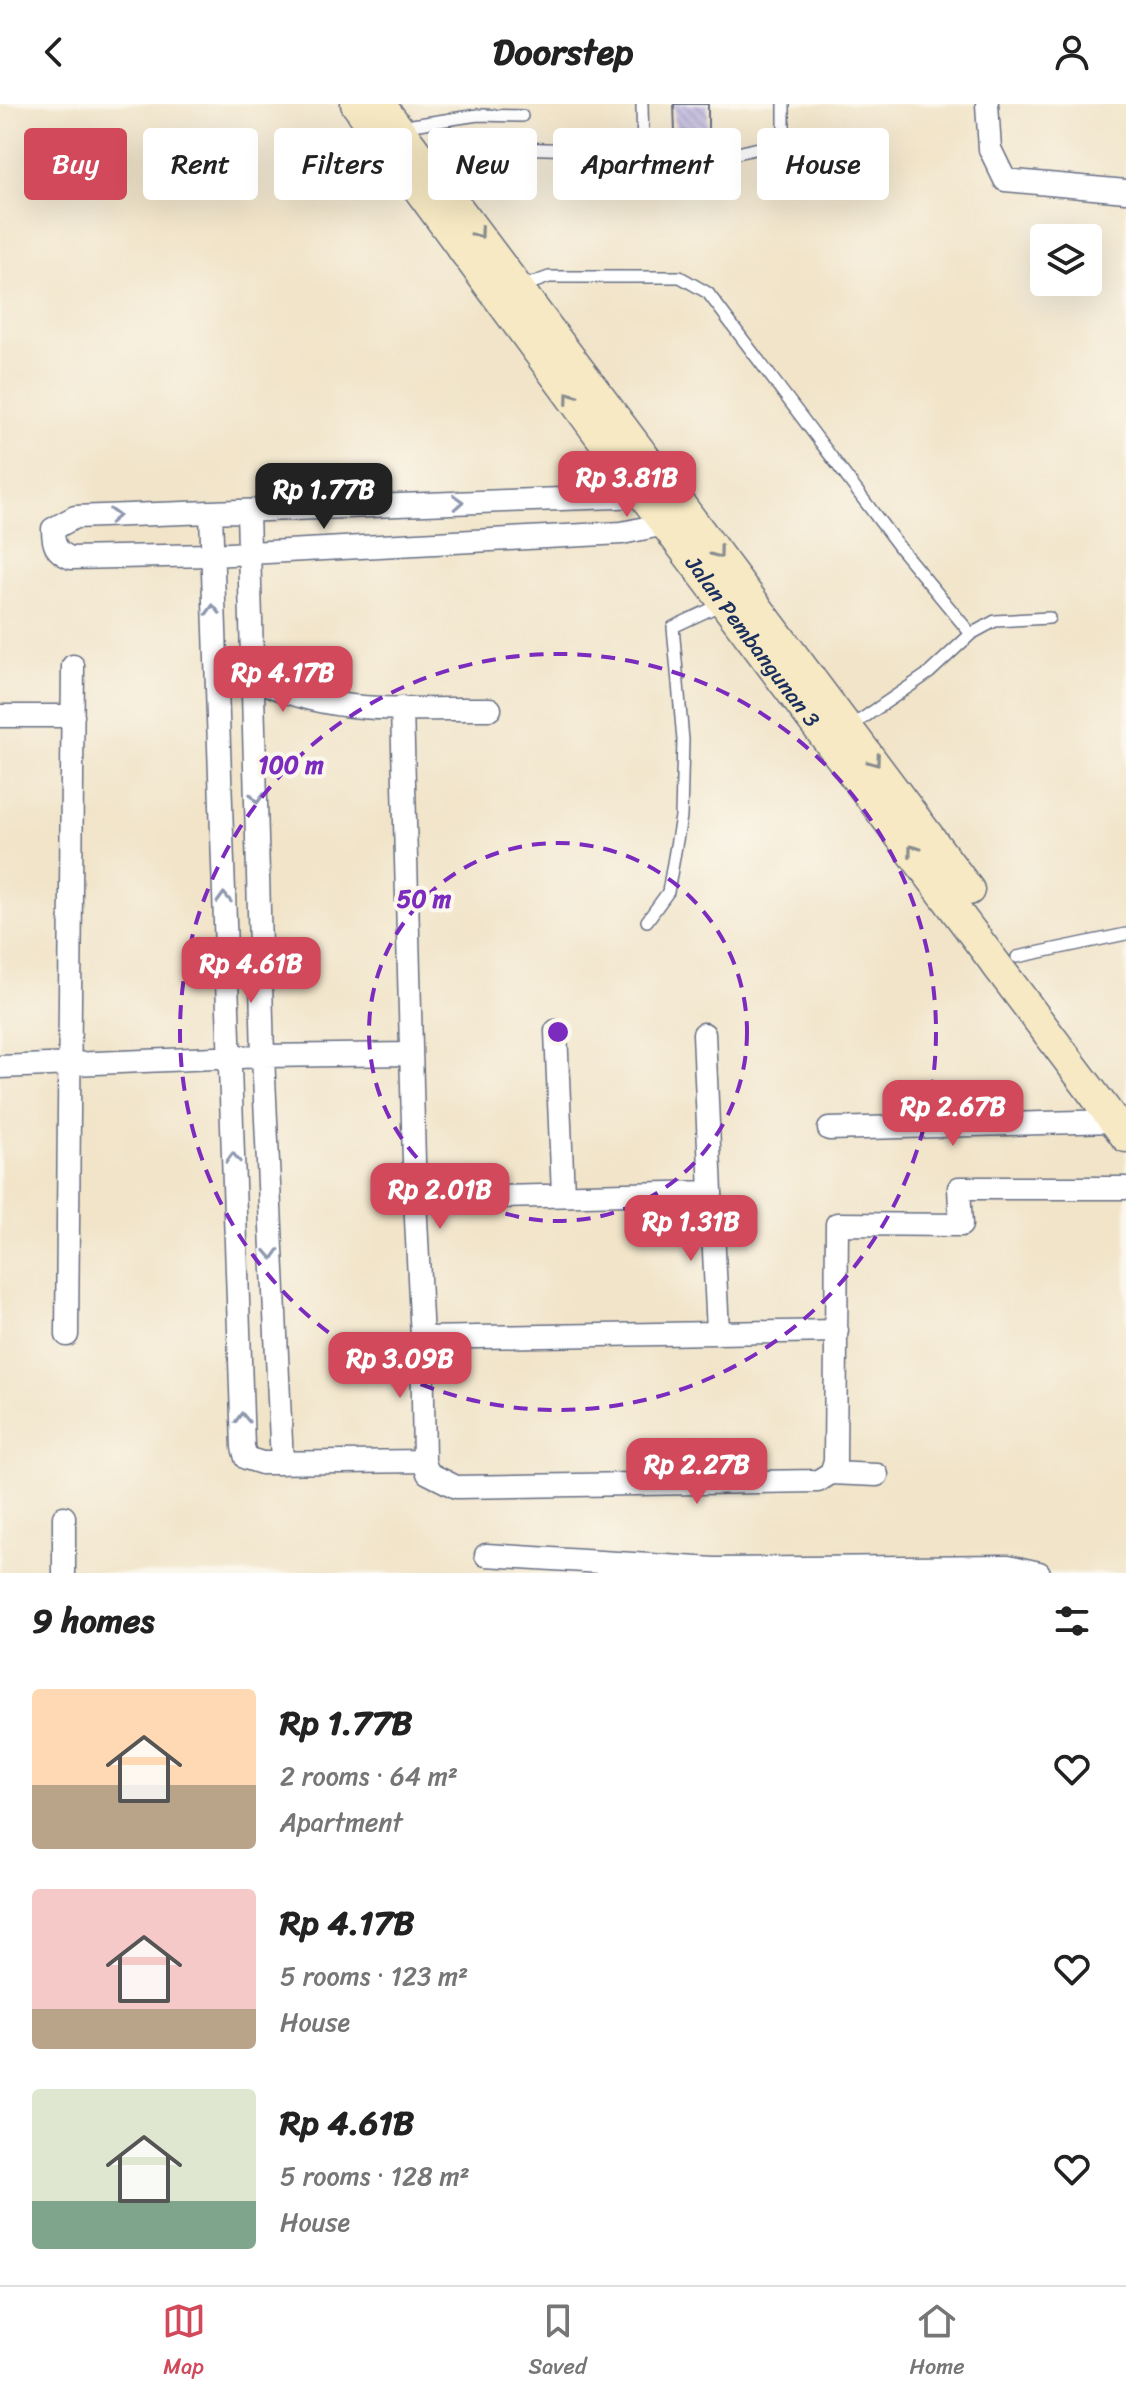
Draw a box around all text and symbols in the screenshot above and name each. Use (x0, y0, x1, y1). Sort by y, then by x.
text: Doorstep (493, 20, 633, 84)
icon: back (32, 30, 76, 74)
icon: person (1050, 30, 1094, 74)
chip: Buy (24, 128, 127, 200)
chip: Rent (143, 128, 258, 200)
chip: Filters (274, 128, 412, 200)
chip: New (428, 128, 537, 200)
chip: Apartment (553, 128, 741, 200)
chip: House (757, 128, 889, 200)
one-way arrow (469, 224, 483, 239)
map controls (1030, 224, 1102, 296)
button: layers (1030, 224, 1102, 296)
one-way arrow (566, 391, 580, 405)
pin: Rp 3.81B (544, 451, 710, 519)
text: Rp 3.81B (576, 454, 678, 500)
pin: Rp 1.77B (241, 463, 407, 531)
text: Rp 1.77B (273, 466, 375, 512)
one-way arrow (452, 494, 465, 511)
one-way arrow (108, 507, 121, 525)
one-way arrow (708, 545, 722, 559)
street label: Jalan Pembangunan 3 (674, 546, 831, 736)
one-way arrow (205, 603, 222, 616)
pin: Rp 4.17B (200, 646, 366, 714)
text: Rp 4.17B (232, 649, 334, 695)
text: 100 m (258, 744, 324, 786)
one-way arrow (865, 752, 879, 767)
one-way arrow (249, 792, 266, 805)
one-way arrow (908, 844, 922, 858)
text: 50 m (397, 878, 452, 920)
one-way arrow (215, 891, 232, 904)
pin: Rp 4.61B (168, 937, 334, 1005)
text: Rp 4.61B (200, 940, 302, 986)
centre of rings (544, 1018, 572, 1046)
pin: Rp 2.67B (870, 1080, 1036, 1148)
text: Rp 2.67B (900, 1083, 1006, 1129)
one-way arrow (225, 1151, 242, 1164)
pin: Rp 2.01B (357, 1163, 523, 1231)
text: Rp 2.01B (388, 1166, 492, 1212)
pin: Rp 1.31B (608, 1195, 774, 1263)
text: Rp 1.31B (642, 1198, 740, 1244)
one-way arrow (264, 1248, 281, 1261)
pin: Rp 3.09B (317, 1332, 483, 1400)
text: Rp 3.09B (346, 1335, 454, 1381)
one-way arrow (233, 1411, 250, 1424)
pin: Rp 2.27B (614, 1438, 780, 1506)
text: Rp 2.27B (644, 1441, 750, 1487)
text: 9 homes (32, 1591, 154, 1651)
icon: filters (1050, 1599, 1094, 1643)
text: Rp 1.77B (280, 1693, 413, 1753)
icon: home (96, 1721, 192, 1817)
icon: heart (1050, 1747, 1094, 1791)
text: 2 rooms · 64 m² (280, 1753, 458, 1799)
text: Apartment (280, 1799, 403, 1845)
text: Rp 4.17B (280, 1893, 414, 1953)
icon: home (96, 1921, 192, 2017)
icon: heart (1050, 1947, 1094, 1991)
text: 5 rooms · 123 m² (280, 1953, 468, 1999)
text: House (280, 1999, 350, 2045)
text: Rp 4.61B (280, 2093, 414, 2153)
icon: home (96, 2121, 192, 2217)
icon: heart (1050, 2147, 1094, 2191)
text: 5 rooms · 128 m² (280, 2153, 470, 2199)
text: House (280, 2199, 350, 2245)
tab: Map (162, 2299, 206, 2386)
tab: Saved (529, 2299, 587, 2386)
tab: Home (910, 2299, 964, 2386)

